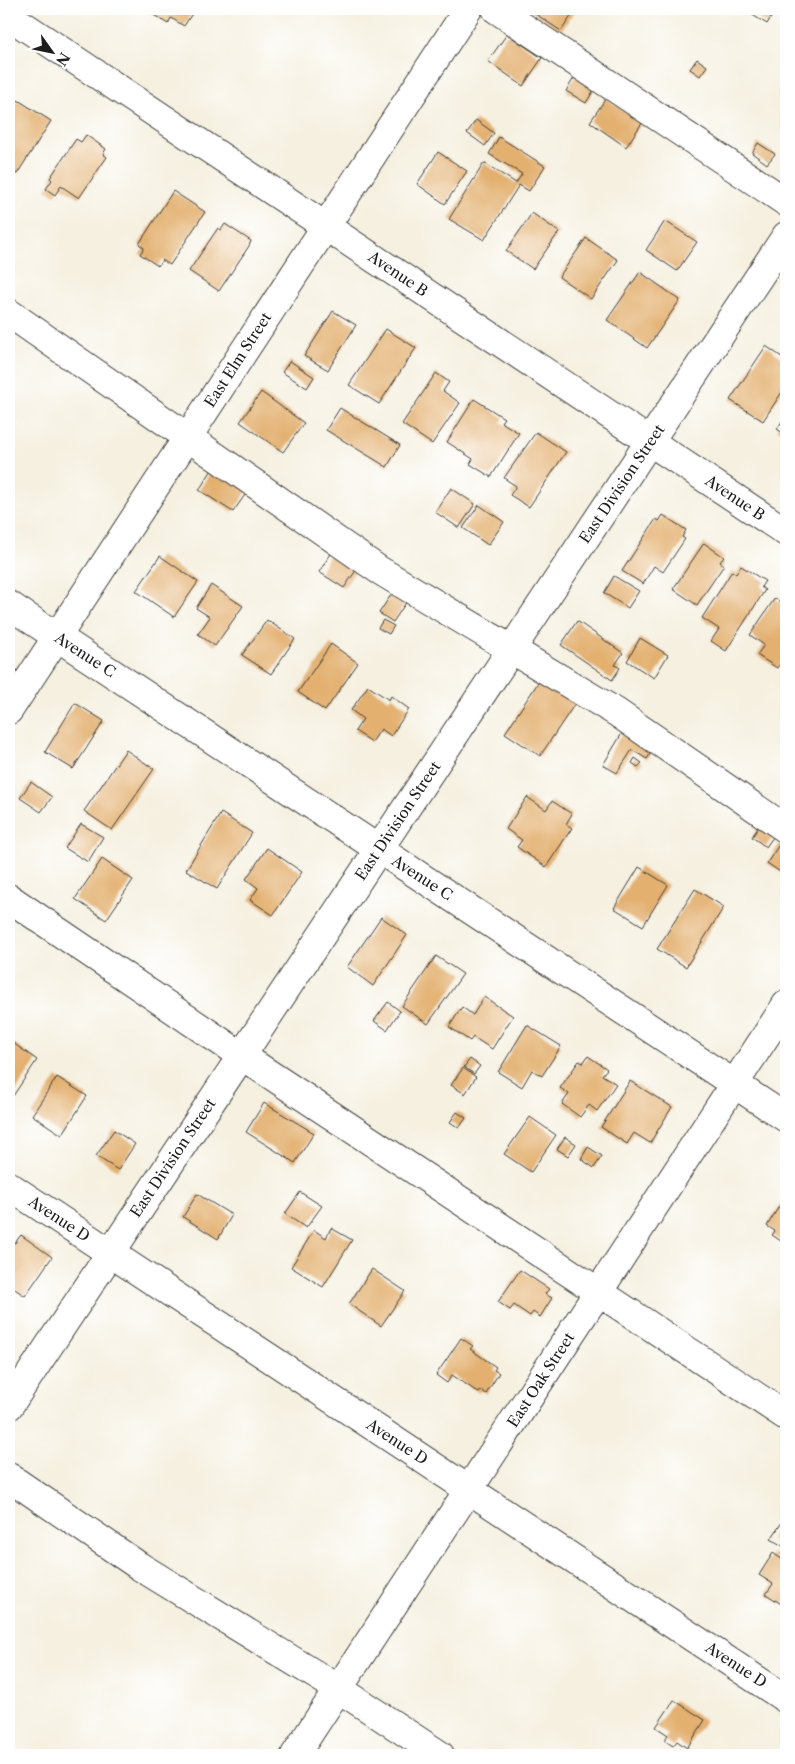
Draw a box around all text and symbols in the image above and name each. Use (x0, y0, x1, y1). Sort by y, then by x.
north arrow (28, 28, 78, 78)
text: N (52, 49, 74, 69)
street label: Avenue B (364, 246, 432, 300)
street label: East Elm Street (200, 308, 276, 411)
street label: East Division Street (575, 420, 669, 547)
street label: Avenue B (701, 470, 769, 524)
street label: Avenue C (50, 627, 119, 681)
street label: East Division Street (351, 757, 445, 884)
street label: Avenue C (387, 850, 456, 904)
street label: East Division Street (126, 1094, 220, 1221)
street label: Avenue D (24, 1191, 94, 1245)
street label: East Oak Street (503, 1328, 579, 1431)
street label: Avenue D (362, 1414, 432, 1468)
street label: Avenue D (701, 1637, 771, 1691)

